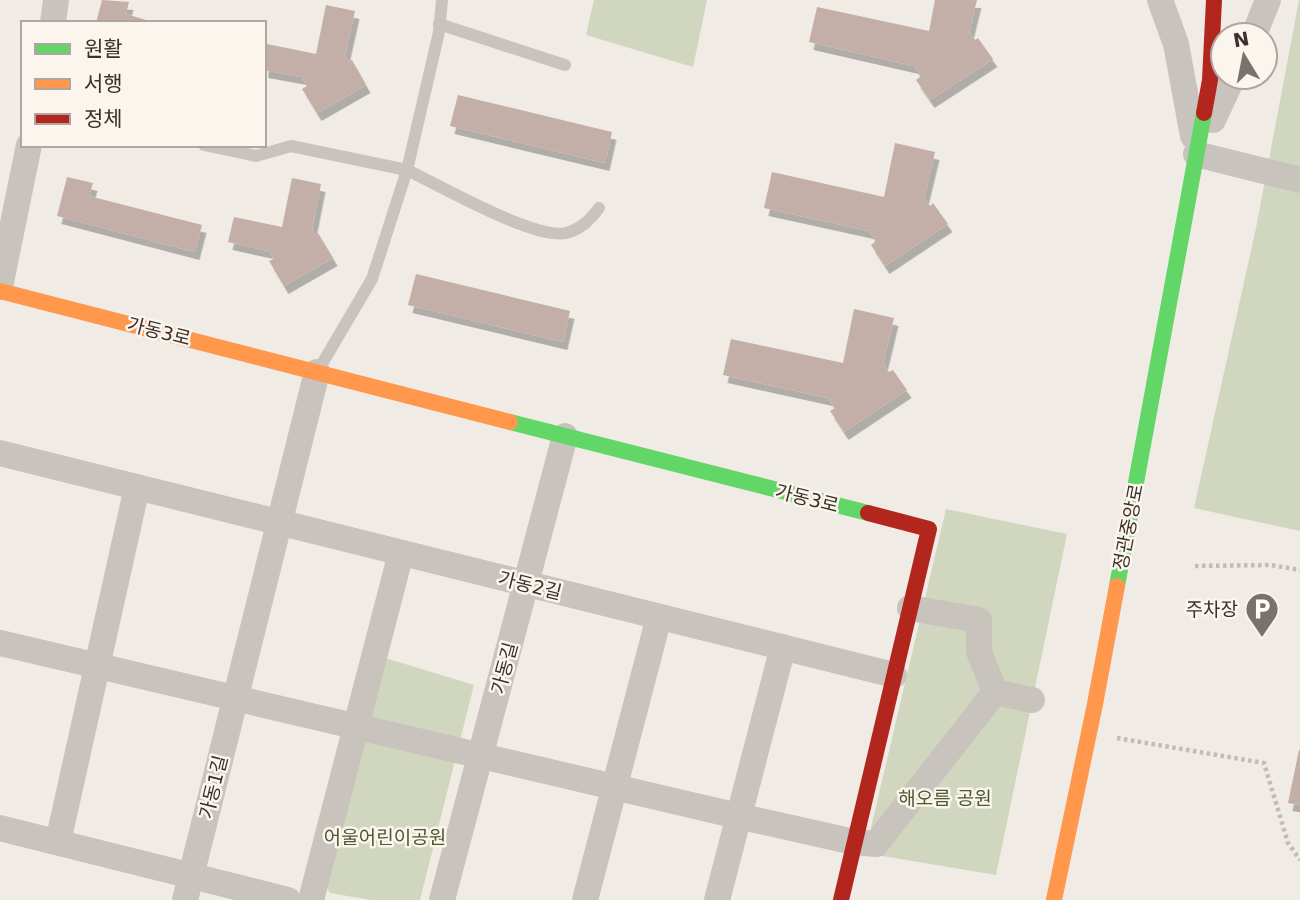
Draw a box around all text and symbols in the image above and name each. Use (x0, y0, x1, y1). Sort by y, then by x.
legend (21, 21, 266, 147)
north arrow (1209, 21, 1279, 91)
text: N (1231, 27, 1251, 51)
text: 원활 (84, 37, 123, 61)
text: 서행 (84, 72, 123, 96)
text: 정체 (84, 107, 123, 131)
street label: 가동3로 (125, 313, 193, 349)
street label: 가동3로 (773, 480, 841, 516)
street label: 정관중앙로 (1109, 482, 1147, 572)
street label: 가동2길 (496, 567, 564, 603)
parking icon: 주차장 (1243, 590, 1281, 639)
place label: 주차장 (1186, 598, 1238, 620)
street label: 가동길 (487, 640, 521, 696)
street label: 가동1길 (195, 753, 231, 821)
park label: 해오름 공원 (898, 787, 992, 809)
park label: 어울어린이공원 (324, 826, 446, 848)

